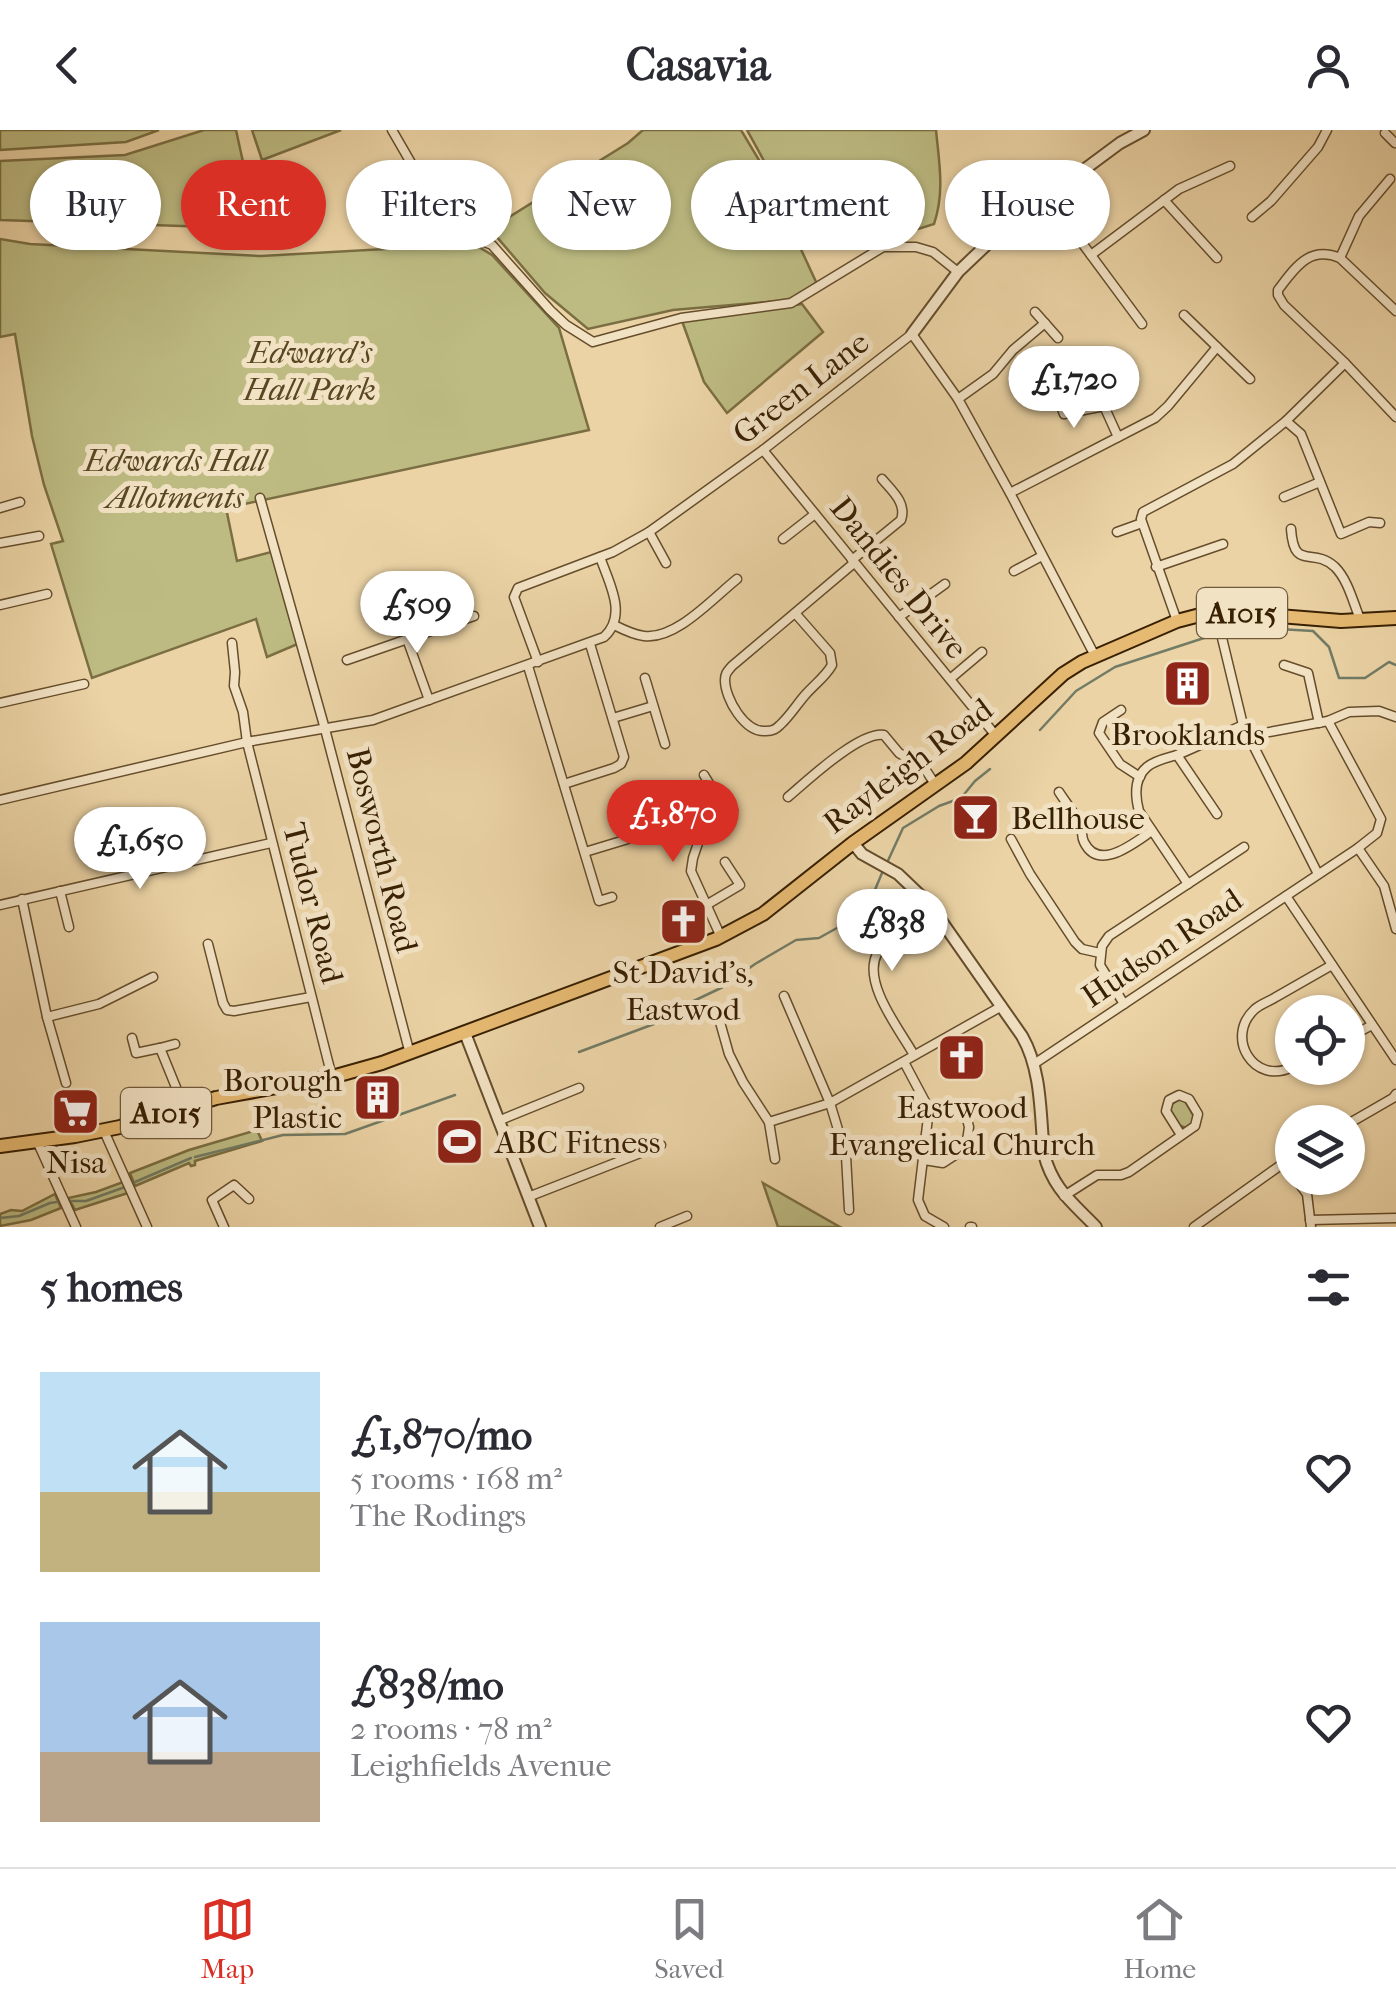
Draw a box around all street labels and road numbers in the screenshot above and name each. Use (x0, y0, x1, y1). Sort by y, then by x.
street label: Green Lane (726, 324, 876, 452)
street label: Dandies Drive (823, 490, 975, 666)
road number: A1015 (1197, 588, 1287, 638)
street label: Rayleigh Road (816, 690, 1000, 842)
street label: Bosworth Road (339, 744, 425, 957)
street label: Tudor Road (275, 819, 351, 988)
street label: Hudson Road (1075, 881, 1249, 1015)
road number: A1015 (121, 1088, 211, 1138)

